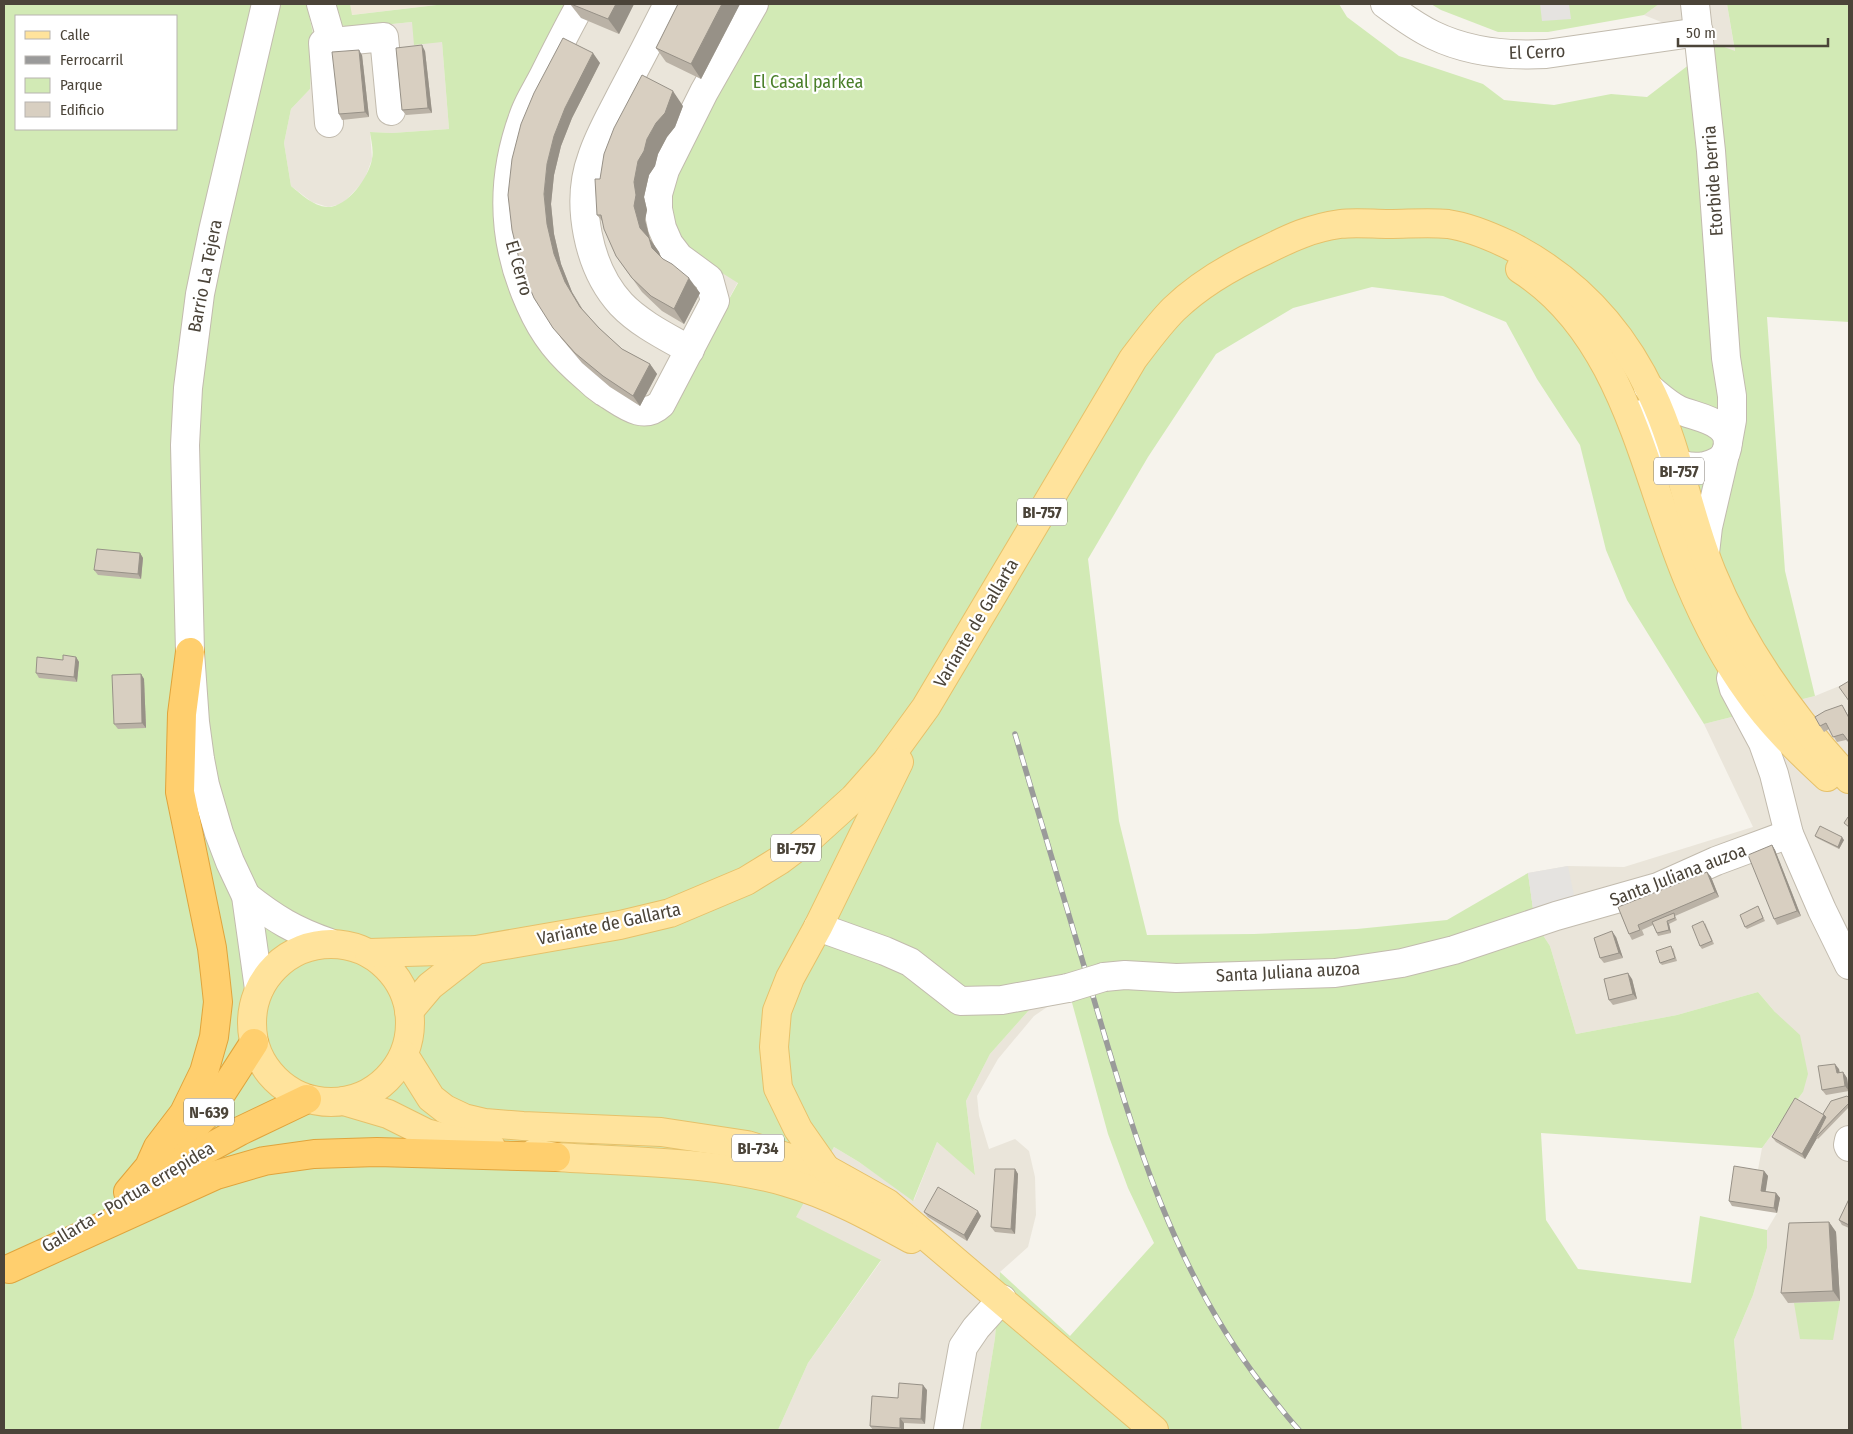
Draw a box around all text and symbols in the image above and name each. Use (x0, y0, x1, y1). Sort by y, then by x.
legend (15, 15, 178, 130)
scale bar (1678, 15, 1828, 47)
text: 50 m (1686, 24, 1716, 42)
text: Calle (60, 26, 90, 44)
street label: El Cerro (1508, 40, 1566, 64)
text: Ferrocarril (60, 51, 123, 69)
park label: El Casal parkea (753, 71, 863, 93)
text: Parque (60, 76, 103, 94)
text: Edificio (60, 101, 105, 119)
street label: Etorbide berria (1698, 125, 1728, 237)
street label: Barrio La Tejera (183, 217, 227, 334)
street label: El Cerro (501, 238, 537, 298)
road number: BI-757 (1654, 458, 1704, 484)
road number: BI-757 (1017, 498, 1067, 526)
street label: Variante de Gallarta (929, 555, 1023, 691)
road number: BI-757 (771, 834, 821, 861)
street label: Santa Juliana auzoa (1607, 839, 1749, 911)
street label: Variante de Gallarta (535, 898, 683, 950)
street label: Santa Juliana auzoa (1215, 957, 1361, 987)
road number: N-639 (184, 1098, 234, 1126)
road number: BI-734 (732, 1134, 784, 1162)
street label: Gallarta - Portua errepidea (38, 1137, 218, 1257)

